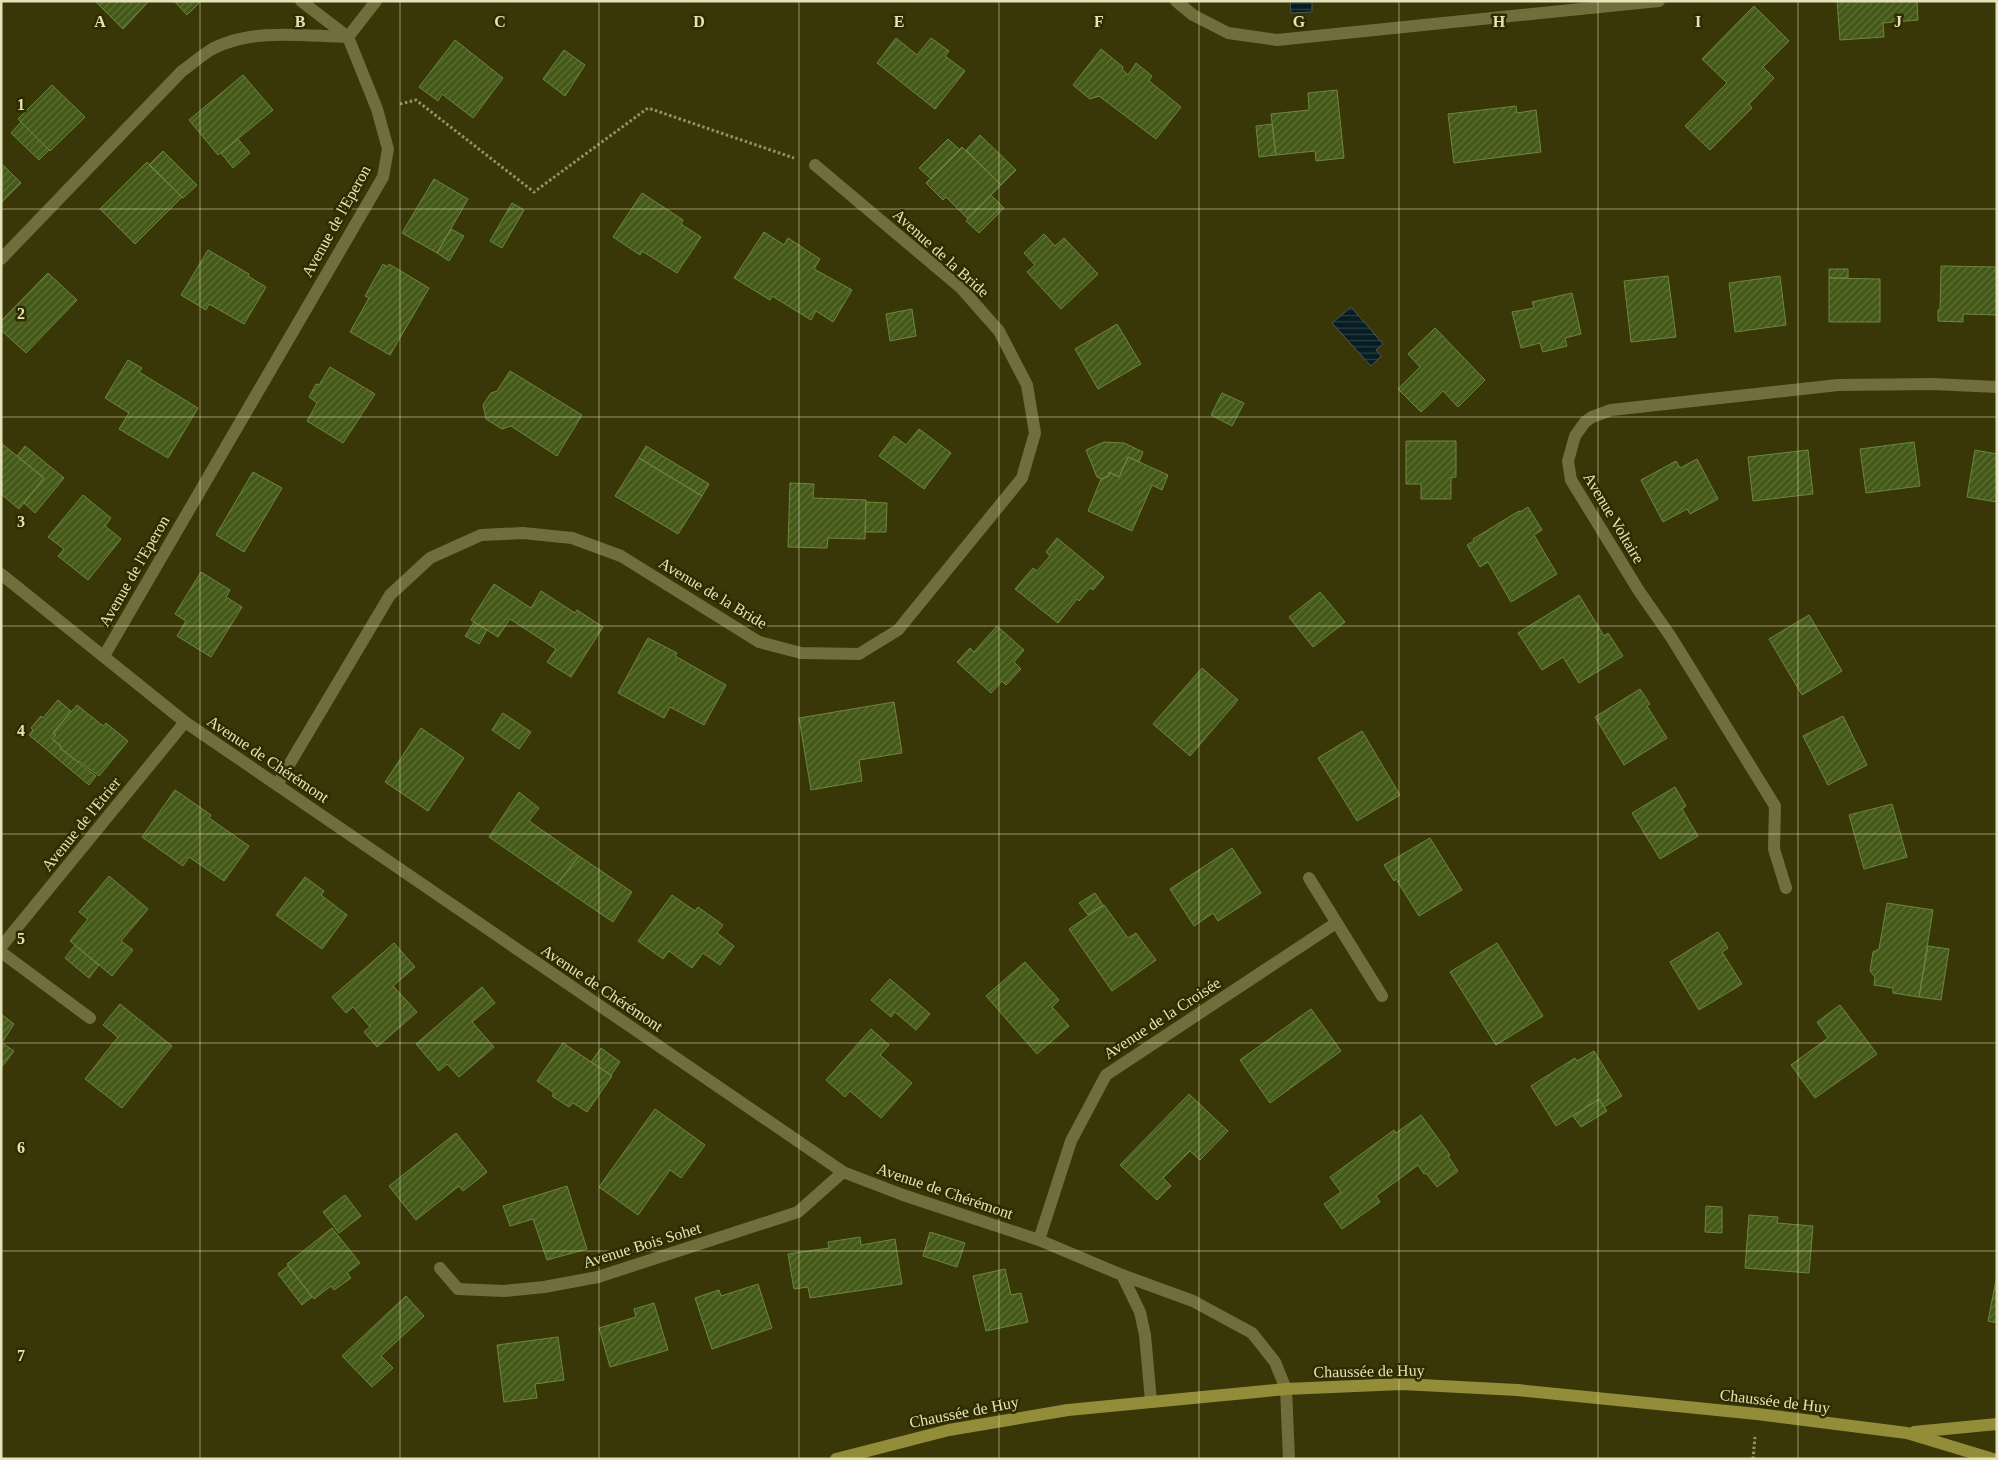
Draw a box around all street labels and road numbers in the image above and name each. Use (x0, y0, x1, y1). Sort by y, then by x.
street label: Avenue de l'Eperon (298, 162, 375, 280)
street label: Avenue de la Bride (890, 206, 992, 300)
street label: Avenue Voltaire (1580, 470, 1648, 566)
street label: Avenue de l'Eperon (95, 513, 174, 630)
street label: Avenue de la Bride (656, 554, 770, 632)
street label: Avenue de Chérémont (204, 712, 332, 806)
street label: Avenue de l'Etrier (38, 773, 124, 874)
street label: Avenue de Chérémont (538, 941, 666, 1035)
street label: Avenue de la Croisée (1100, 974, 1224, 1062)
street label: Avenue de Chérémont (875, 1160, 1016, 1222)
street label: Avenue Bois Sohet (581, 1219, 704, 1271)
street label: Chaussée de Huy (1313, 1362, 1425, 1381)
street label: Chaussée de Huy (1719, 1386, 1831, 1417)
street label: Chaussée de Huy (908, 1393, 1020, 1432)

